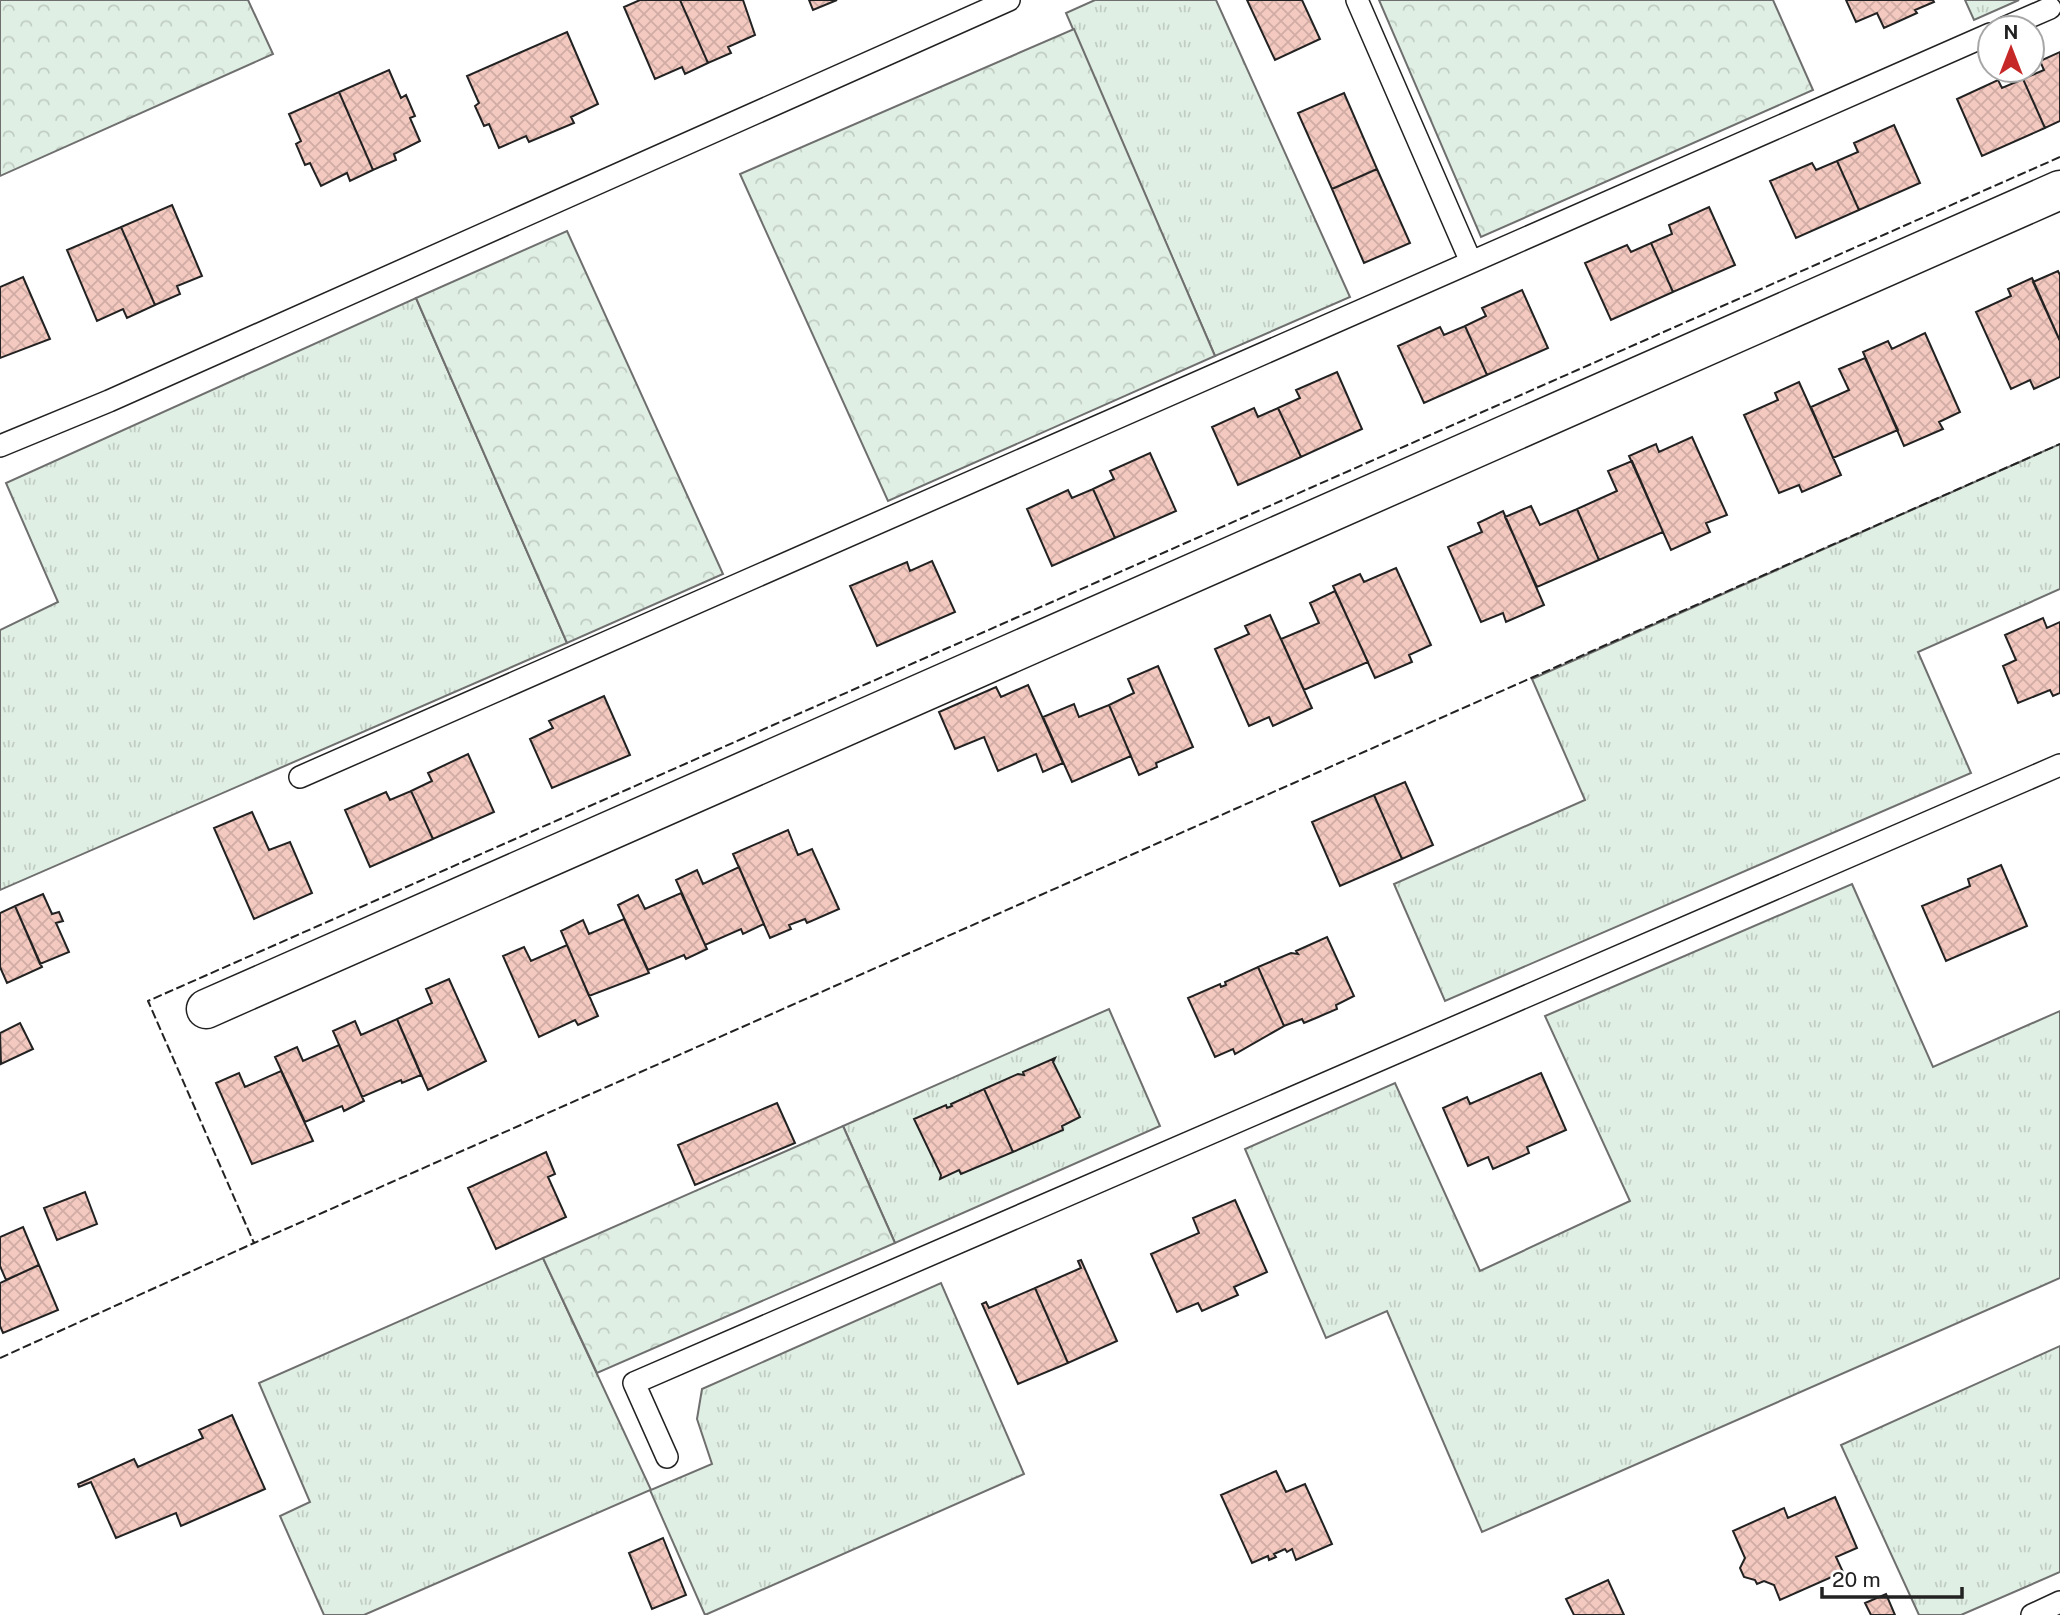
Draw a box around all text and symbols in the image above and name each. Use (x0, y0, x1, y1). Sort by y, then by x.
north arrow (1976, 14, 2046, 84)
text: N (2004, 21, 2018, 43)
scale bar (1822, 1556, 1962, 1600)
text: 20 m (1832, 1567, 1881, 1592)

